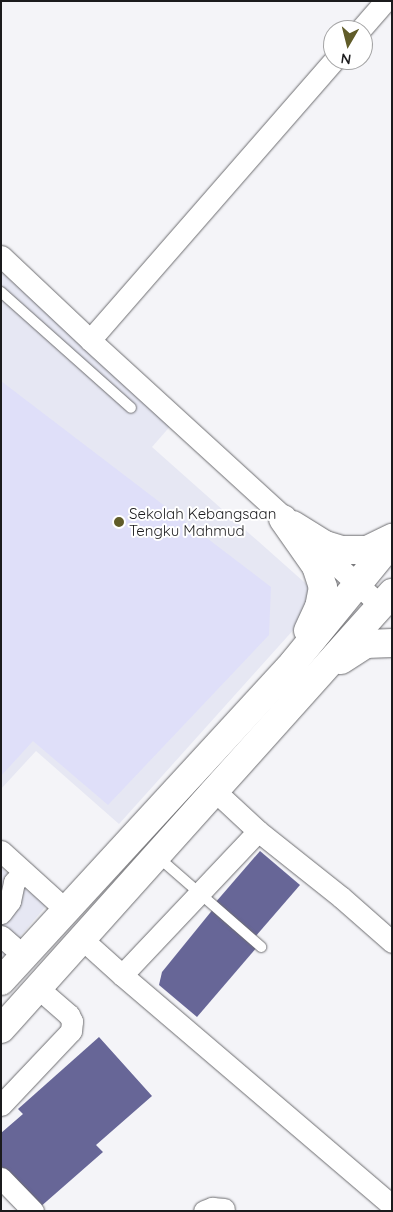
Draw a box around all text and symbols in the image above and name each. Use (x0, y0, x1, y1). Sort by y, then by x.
north arrow (323, 20, 373, 70)
text: N (340, 49, 352, 68)
place label: Sekolah Kebangsaan Tengku Mahmud (129, 504, 276, 539)
marker: Sekolah Kebangsaan Tengku Mahmud (113, 516, 125, 528)

